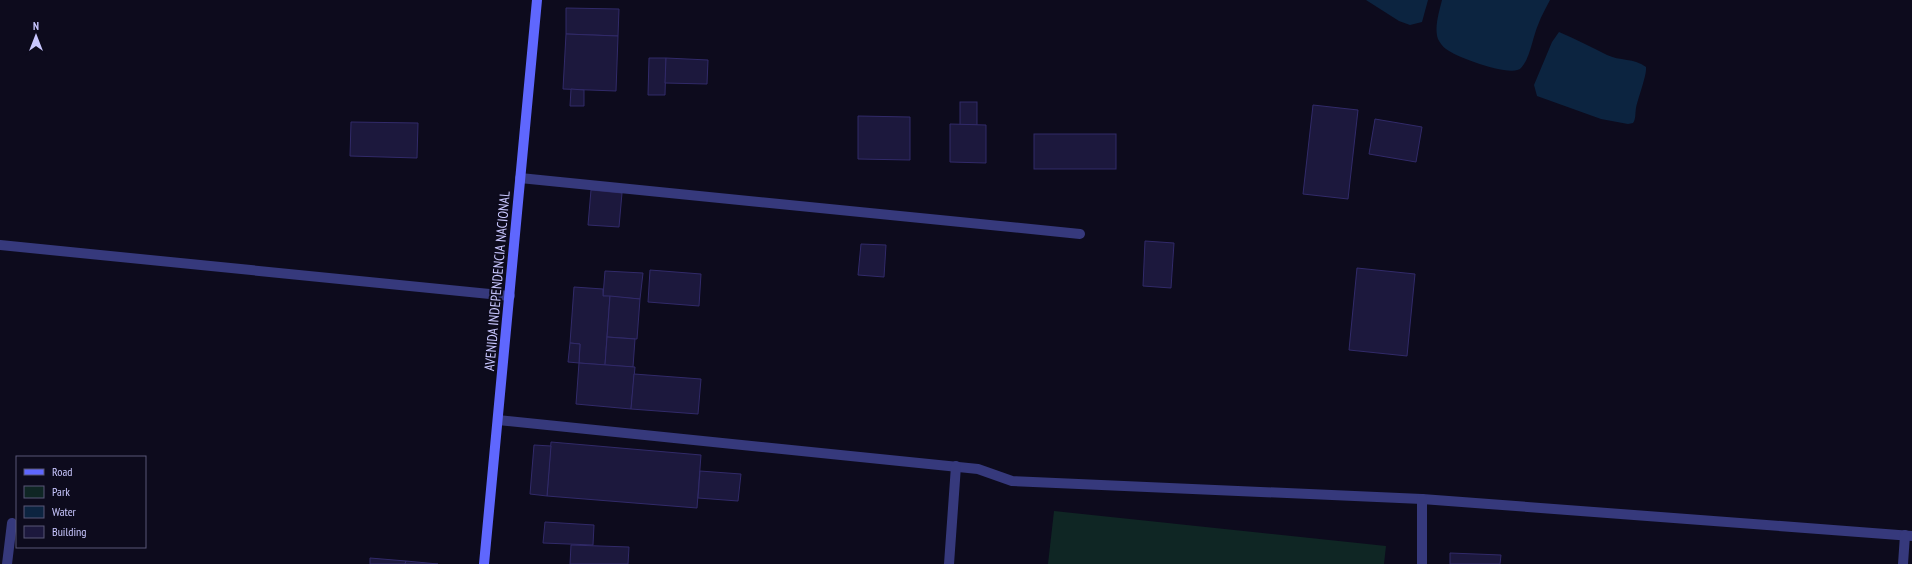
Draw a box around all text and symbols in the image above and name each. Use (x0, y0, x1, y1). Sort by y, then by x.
north arrow (16, 16, 56, 56)
text: N (33, 19, 39, 33)
street label: AVENIDA INDEPENDENCIA NACIONAL (480, 190, 514, 372)
legend (16, 456, 146, 548)
text: Road (52, 464, 72, 479)
text: Park (52, 484, 70, 499)
text: Water (52, 504, 77, 519)
text: Building (52, 524, 87, 539)

